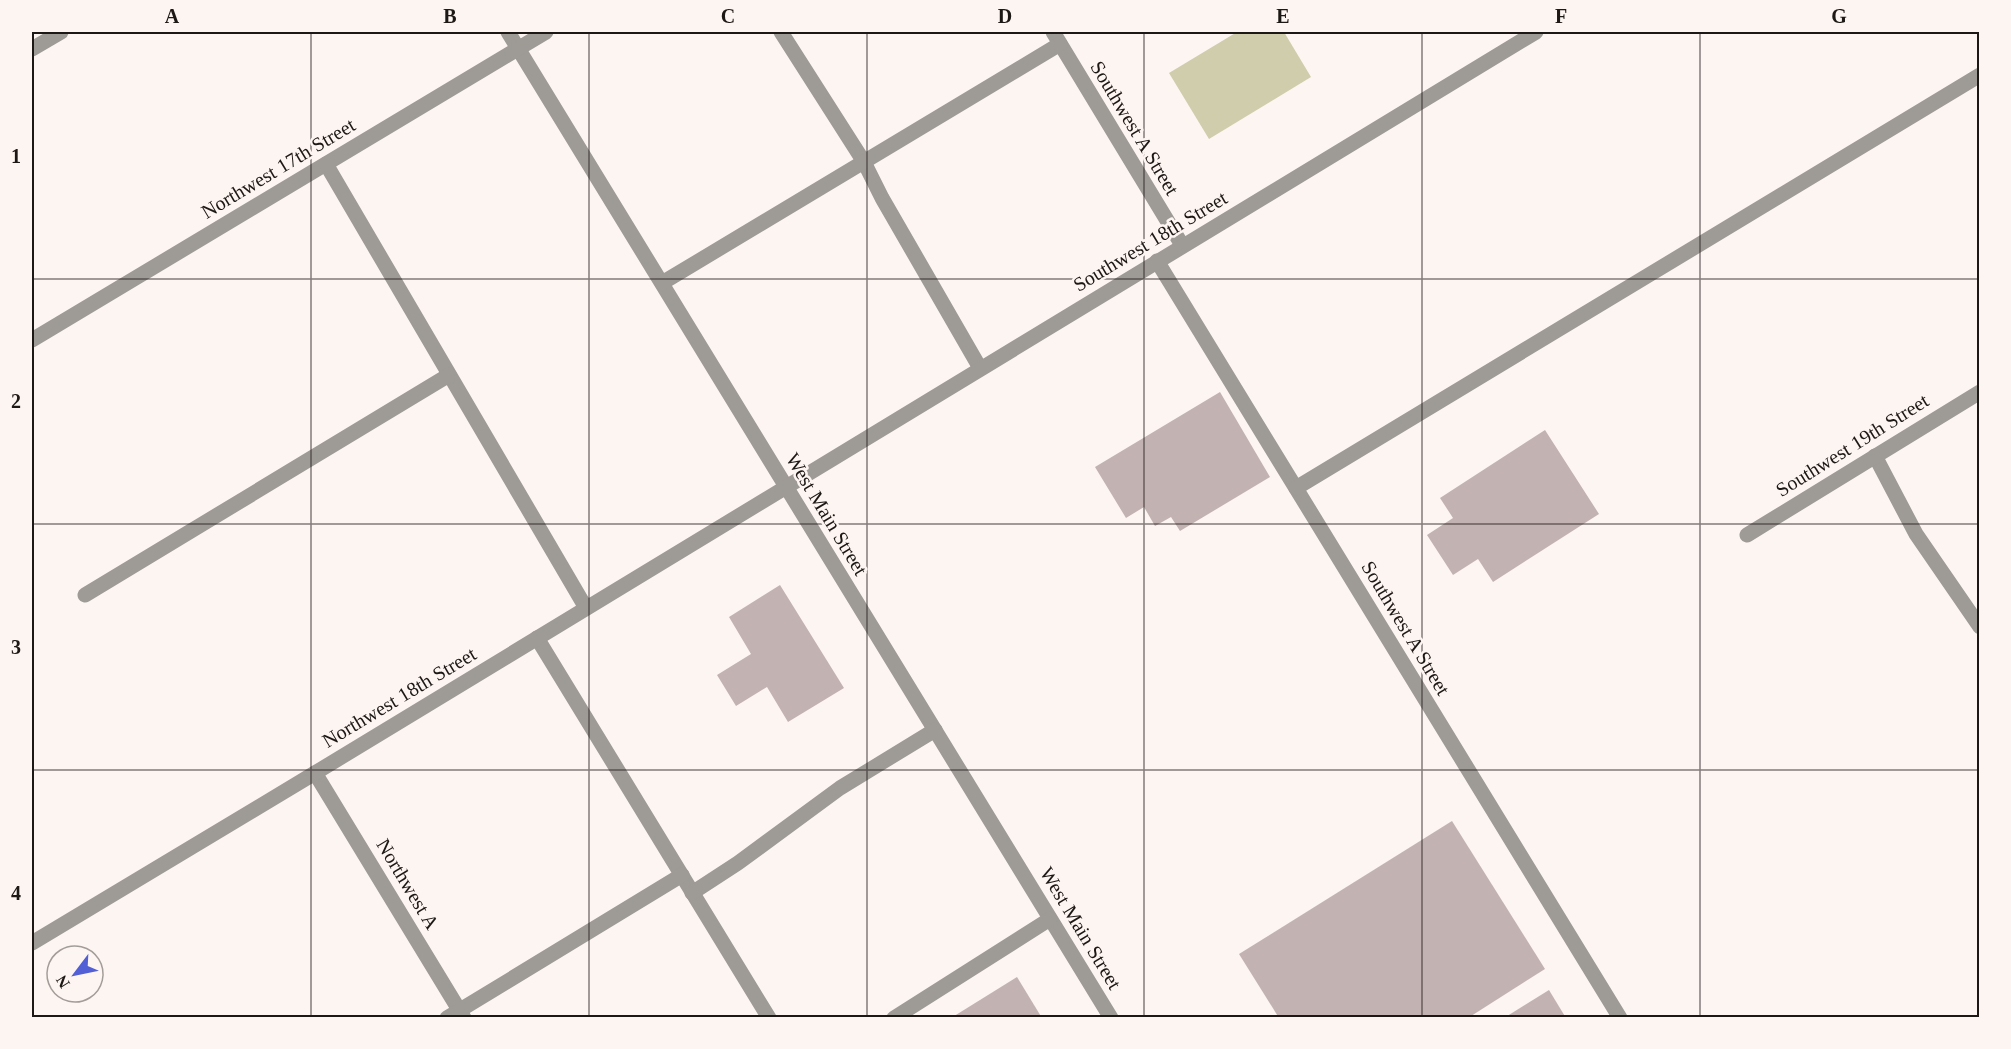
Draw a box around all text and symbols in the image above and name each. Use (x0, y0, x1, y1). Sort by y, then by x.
text: A (165, 5, 180, 27)
text: B (443, 5, 457, 27)
text: C (721, 5, 735, 27)
text: D (998, 5, 1012, 27)
text: E (1276, 5, 1290, 27)
text: F (1555, 5, 1567, 27)
text: G (1831, 5, 1847, 27)
street label: Southwest A Street (1086, 57, 1184, 199)
street label: Northwest 17th Street (197, 113, 359, 223)
text: 1 (11, 145, 21, 167)
street label: Southwest 18th Street (1069, 186, 1231, 296)
street label: Southwest 19th Street (1772, 389, 1933, 501)
text: 2 (11, 390, 21, 412)
street label: West Main Street (782, 449, 872, 579)
street label: Southwest A Street (1357, 557, 1455, 699)
text: 3 (11, 636, 21, 658)
street label: Northwest 18th Street (318, 642, 480, 752)
street label: Northwest A (372, 835, 444, 934)
street label: West Main Street (1036, 863, 1126, 993)
text: 4 (11, 882, 21, 904)
north arrow (45, 944, 105, 1004)
text: N (52, 972, 73, 991)

